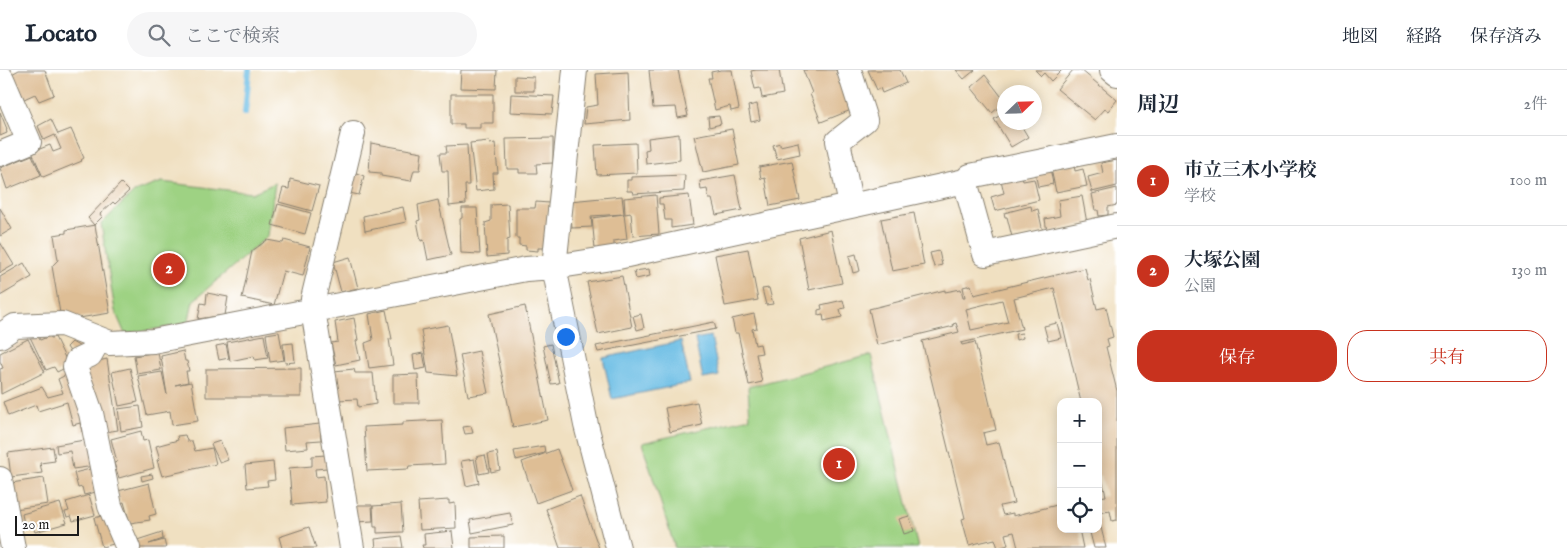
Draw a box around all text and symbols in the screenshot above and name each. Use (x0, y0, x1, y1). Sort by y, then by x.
search box (127, 12, 477, 57)
text: Locato (25, 19, 97, 50)
icon: search (145, 21, 173, 49)
text: ここで検索 (185, 25, 280, 49)
text: 地図 (1342, 26, 1378, 49)
text: 経路 (1406, 26, 1442, 49)
text: 保存済み (1470, 26, 1542, 49)
north arrow (997, 85, 1042, 130)
text: 周辺 (1137, 92, 1179, 119)
text: 2件 (1523, 95, 1547, 115)
text: 市立三木小学校 (1184, 159, 1317, 183)
text: 1 (1150, 171, 1156, 191)
text: 100 m (1510, 171, 1547, 191)
text: 学校 (1184, 187, 1216, 207)
text: 大塚公園 (1184, 249, 1260, 273)
pin: 2 (153, 250, 185, 288)
text: 2 (1149, 261, 1157, 281)
text: 130 m (1511, 261, 1547, 281)
text: 公園 (1184, 277, 1216, 297)
your location (553, 324, 579, 350)
button: 保存 (1137, 330, 1337, 382)
button: 共有 (1347, 330, 1547, 382)
map controls (1057, 398, 1102, 533)
button: + (1057, 398, 1102, 443)
button: − (1057, 443, 1102, 488)
pin: 1 (823, 445, 855, 483)
button: locate (1057, 488, 1102, 533)
scale bar (15, 513, 79, 536)
text: 20 m (22, 516, 49, 534)

